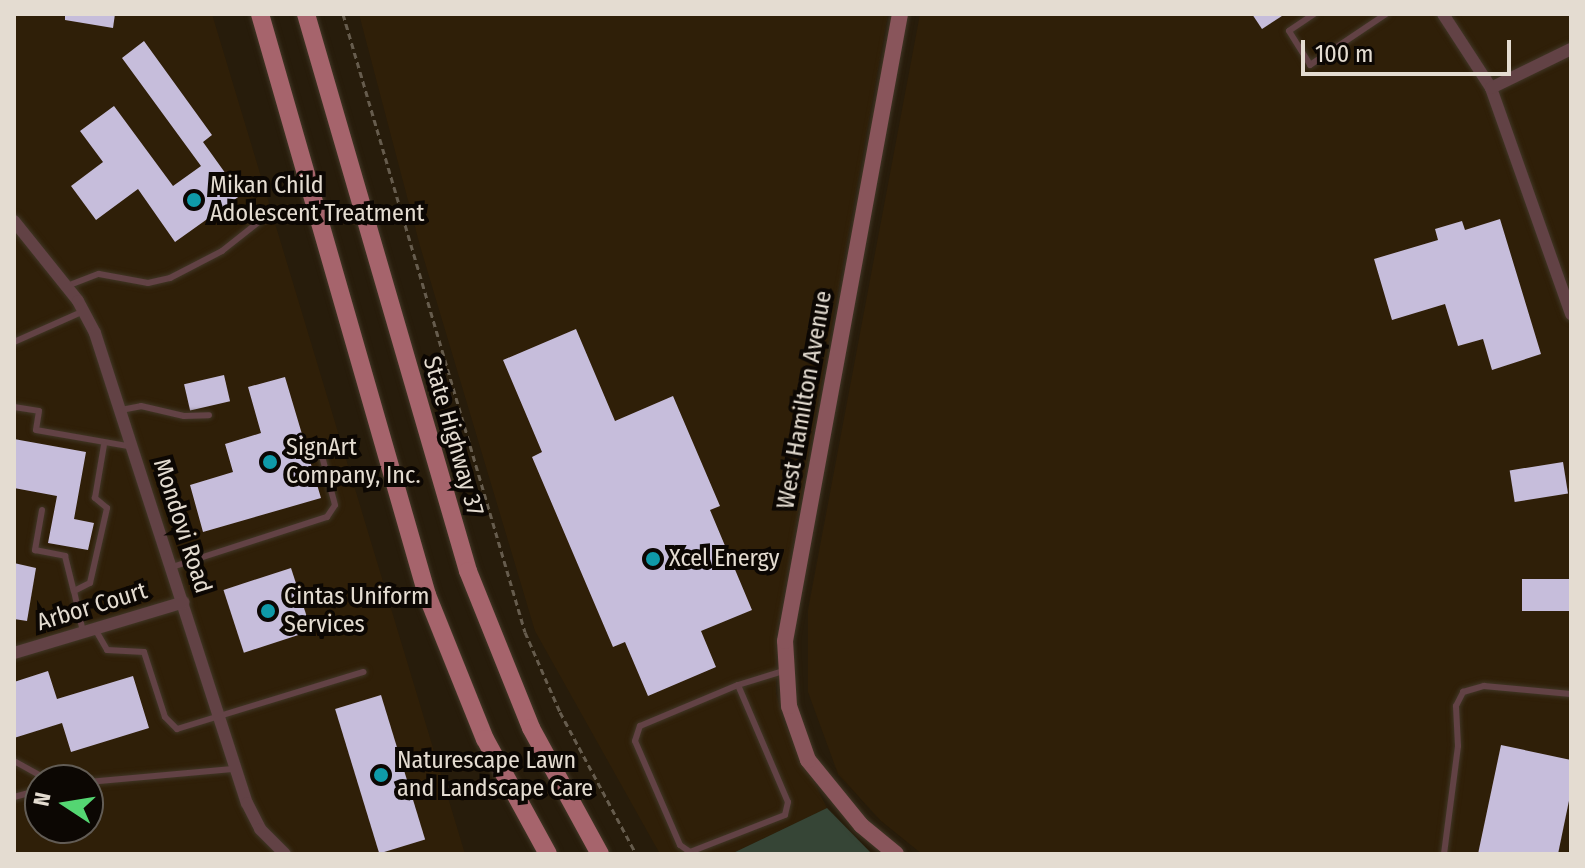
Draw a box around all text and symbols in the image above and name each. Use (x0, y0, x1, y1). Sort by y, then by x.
scale bar (1305, 24, 1515, 74)
text: 100 m (1315, 40, 1373, 68)
place label: Mikan Child Adolescent Treatment (210, 172, 424, 228)
marker: Mikan Child Adolescent Treatment (185, 191, 203, 209)
street label: West Hamilton Avenue (772, 289, 838, 511)
street label: State Highway 37 (416, 353, 490, 519)
place label: SignArt Company, Inc. (286, 434, 421, 490)
marker: SignArt Company, Inc. (261, 453, 279, 471)
street label: Mondovi Road (147, 455, 217, 597)
place label: Xcel Energy (669, 545, 780, 573)
marker: Xcel Energy (644, 550, 662, 568)
street label: Arbor Court (34, 577, 150, 637)
place label: Cintas Uniform Services (284, 583, 429, 639)
marker: Cintas Uniform Services (259, 602, 277, 620)
place label: Naturescape Lawn and Landscape Care (397, 747, 593, 803)
north arrow (24, 764, 104, 844)
marker: Naturescape Lawn and Landscape Care (372, 766, 390, 784)
text: N (27, 790, 57, 809)

